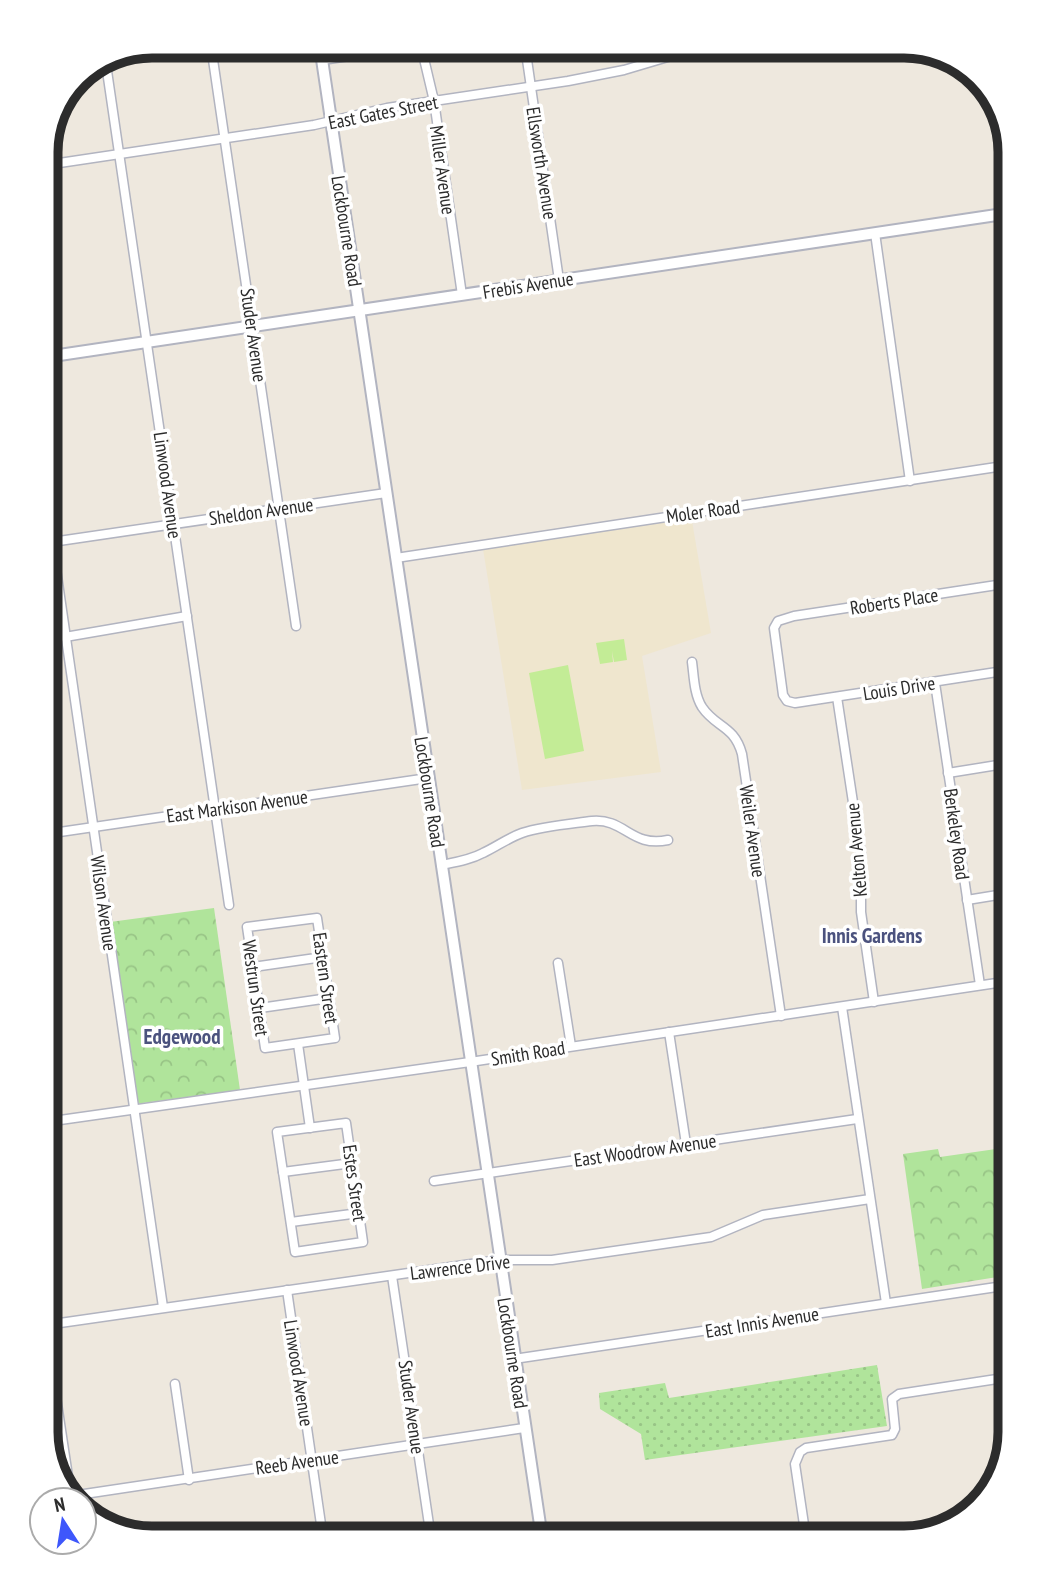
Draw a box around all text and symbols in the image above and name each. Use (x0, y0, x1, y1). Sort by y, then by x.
street label: East Gates Street (326, 89, 441, 134)
street label: Ellsworth Avenue (521, 105, 563, 221)
street label: Miller Avenue (425, 124, 461, 216)
street label: Lockbourne Road (326, 174, 368, 288)
street label: Frebis Avenue (481, 266, 575, 304)
street label: Studer Avenue (236, 287, 272, 384)
street label: Linwood Avenue (149, 430, 187, 540)
street label: Sheldon Avenue (207, 492, 315, 530)
street label: Moler Road (665, 494, 741, 528)
street label: Roberts Place (848, 582, 940, 620)
street label: Louis Drive (861, 670, 937, 706)
street label: Lockbourne Road (409, 735, 451, 849)
street label: Weiler Avenue (735, 783, 771, 879)
street label: East Markison Avenue (165, 784, 309, 828)
street label: Berkeley Road (939, 787, 975, 881)
street label: Kelton Avenue (840, 802, 872, 898)
street label: Wilson Avenue (85, 854, 123, 952)
district label: Innis Gardens (822, 922, 922, 949)
street label: Eastern Street (308, 931, 344, 1026)
street label: Westrun Street (237, 938, 275, 1038)
district label: Edgewood (143, 1023, 221, 1050)
street label: Smith Road (489, 1035, 567, 1071)
street label: East Woodrow Avenue (572, 1128, 718, 1172)
street label: Estes Street (338, 1143, 372, 1224)
street label: Lawrence Drive (409, 1249, 512, 1285)
street label: Lockbourne Road (492, 1296, 534, 1410)
street label: East Innis Avenue (704, 1301, 821, 1343)
street label: Linwood Avenue (279, 1318, 319, 1428)
street label: Studer Avenue (394, 1359, 430, 1456)
street label: Reeb Avenue (254, 1444, 340, 1480)
north arrow (28, 1486, 98, 1556)
text: N (52, 1492, 67, 1517)

